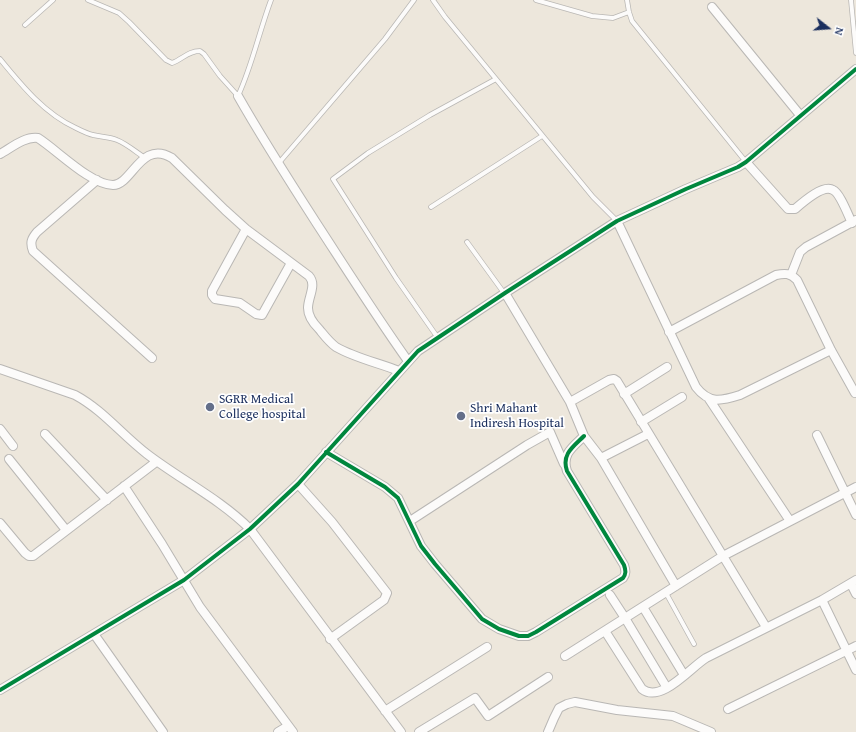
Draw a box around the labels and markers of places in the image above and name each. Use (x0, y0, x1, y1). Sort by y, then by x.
place label: SGRR Medical College hospital (219, 392, 306, 423)
marker: SGRR Medical College hospital (204, 401, 216, 413)
place label: Shri Mahant Indiresh Hospital (470, 401, 564, 432)
marker: Shri Mahant Indiresh Hospital (455, 410, 467, 422)

